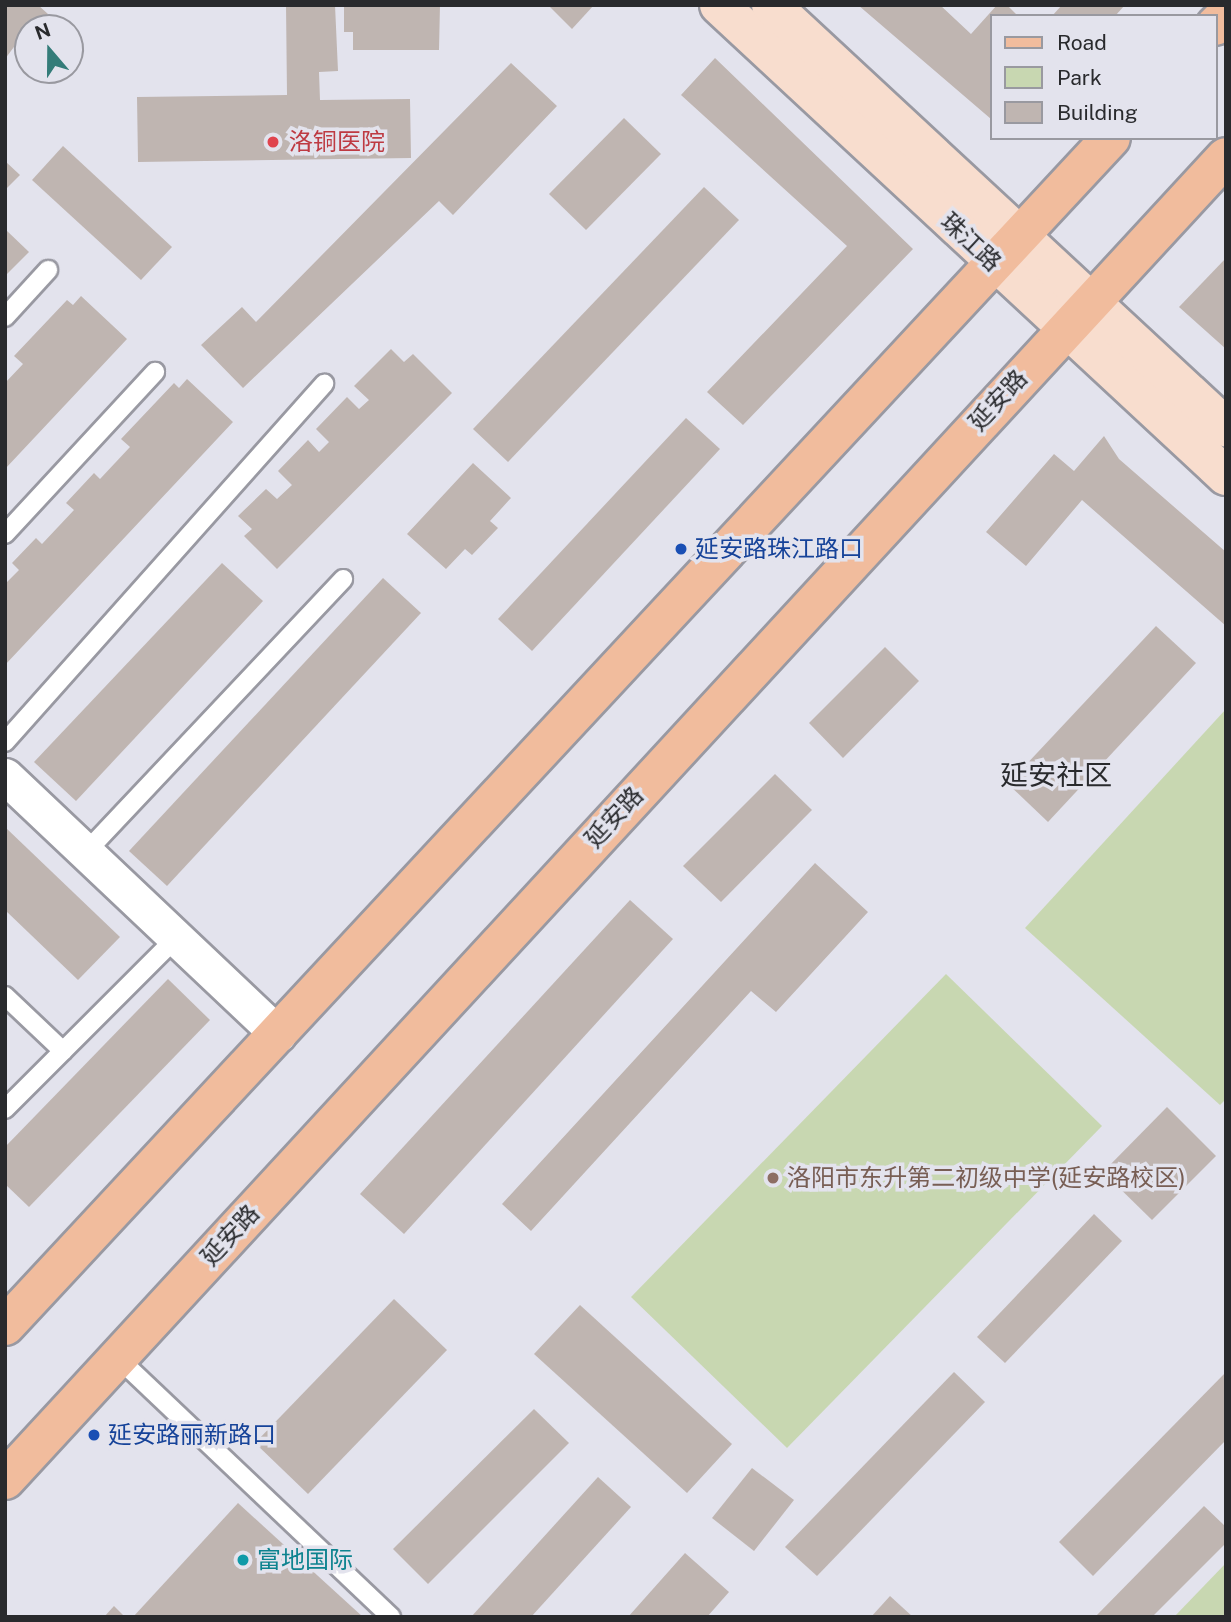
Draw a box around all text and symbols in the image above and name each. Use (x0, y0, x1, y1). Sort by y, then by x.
north arrow (14, 14, 84, 84)
legend (990, 14, 1217, 140)
text: N (32, 18, 53, 44)
text: Road (1057, 30, 1107, 55)
text: Park (1057, 65, 1102, 90)
text: Building (1057, 100, 1138, 125)
place label: 洛铜医院 (289, 128, 385, 156)
marker: 洛铜医院 (263, 132, 283, 152)
street label: 珠江路 (935, 207, 1007, 277)
street label: 延安路 (963, 364, 1033, 436)
place label: 延安路珠江路口 (695, 535, 863, 563)
marker: 延安路珠江路口 (673, 541, 689, 557)
district label: 延安社区 (1000, 758, 1112, 792)
street label: 延安路 (579, 781, 649, 853)
place label: 洛阳市东升第二初级中学(延安路校区) (787, 1164, 1186, 1192)
marker: 洛阳市东升第二初级中学(延安路校区) (765, 1170, 781, 1186)
street label: 延安路 (195, 1199, 265, 1271)
place label: 延安路丽新路口 (108, 1421, 276, 1449)
marker: 延安路丽新路口 (86, 1427, 102, 1443)
place label: 富地国际 (257, 1546, 353, 1574)
marker: 富地国际 (235, 1552, 251, 1568)

